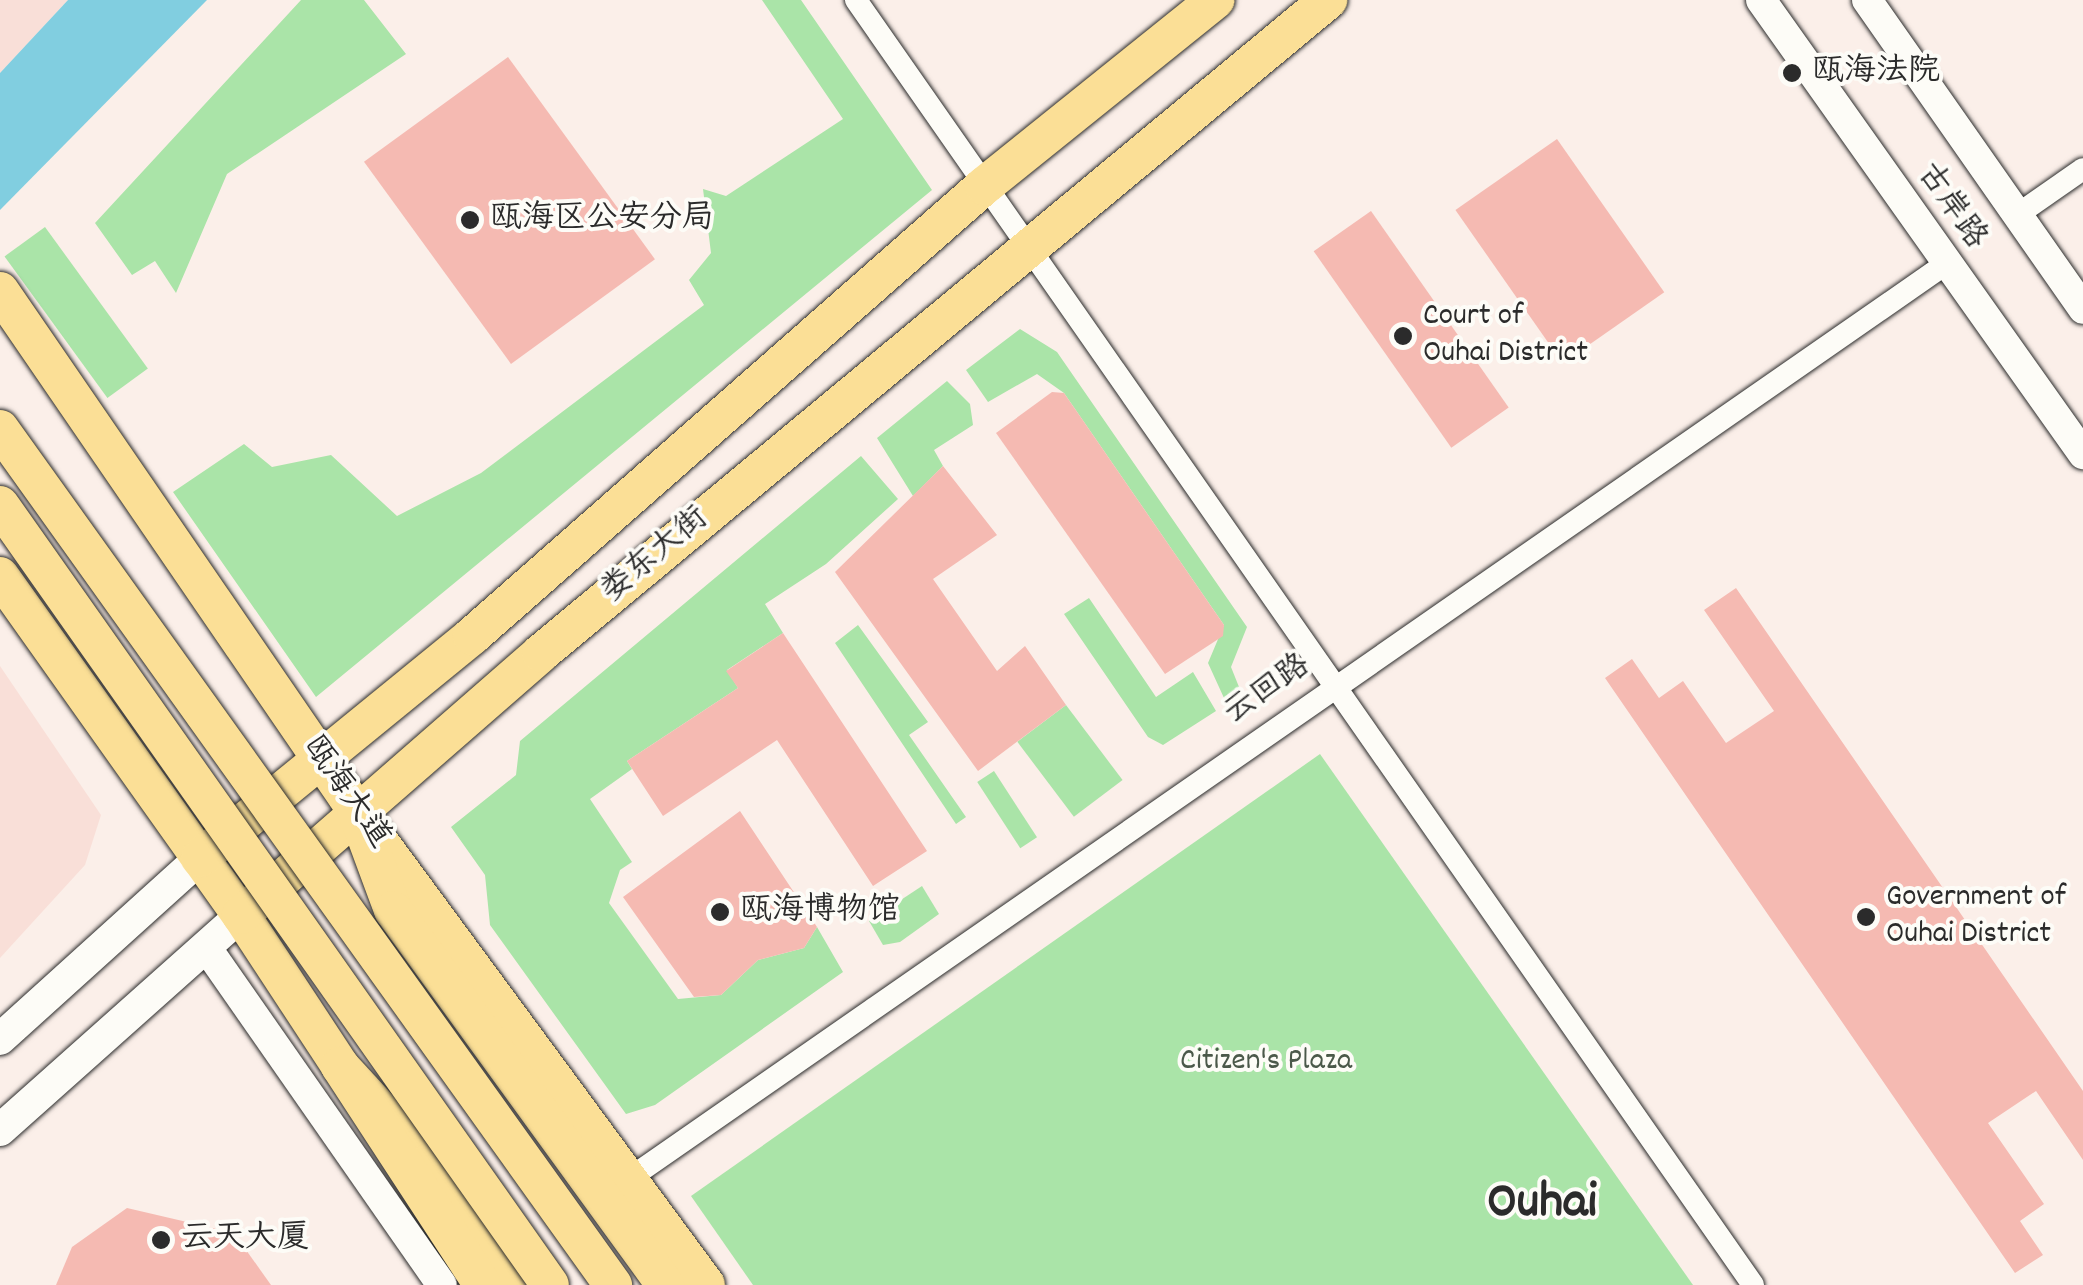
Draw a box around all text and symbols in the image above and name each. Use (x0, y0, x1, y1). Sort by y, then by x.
place label: 瓯海法院 (1812, 54, 1940, 92)
marker: 瓯海法院 (1781, 62, 1803, 84)
street label: 古岸路 (1907, 157, 1993, 257)
place label: 瓯海区公安分局 (490, 201, 714, 239)
marker: 瓯海区公安分局 (459, 209, 481, 231)
place label: Court of Ouhai District (1423, 299, 1588, 374)
marker: Court of Ouhai District (1392, 325, 1414, 347)
street label: 娄东大街 (595, 500, 717, 612)
street label: 云回路 (1218, 648, 1318, 734)
street label: 瓯海大道 (293, 730, 397, 856)
place label: Government of Ouhai District (1886, 880, 2066, 955)
place label: 瓯海博物馆 (740, 893, 900, 931)
marker: 瓯海博物馆 (709, 901, 731, 923)
marker: Government of Ouhai District (1855, 906, 1877, 928)
park label: Citizen's Plaza (1180, 1043, 1352, 1081)
district label: Ouhai (1487, 1175, 1597, 1237)
place label: 云天大厦 (181, 1221, 309, 1259)
marker: 云天大厦 (150, 1229, 172, 1251)

